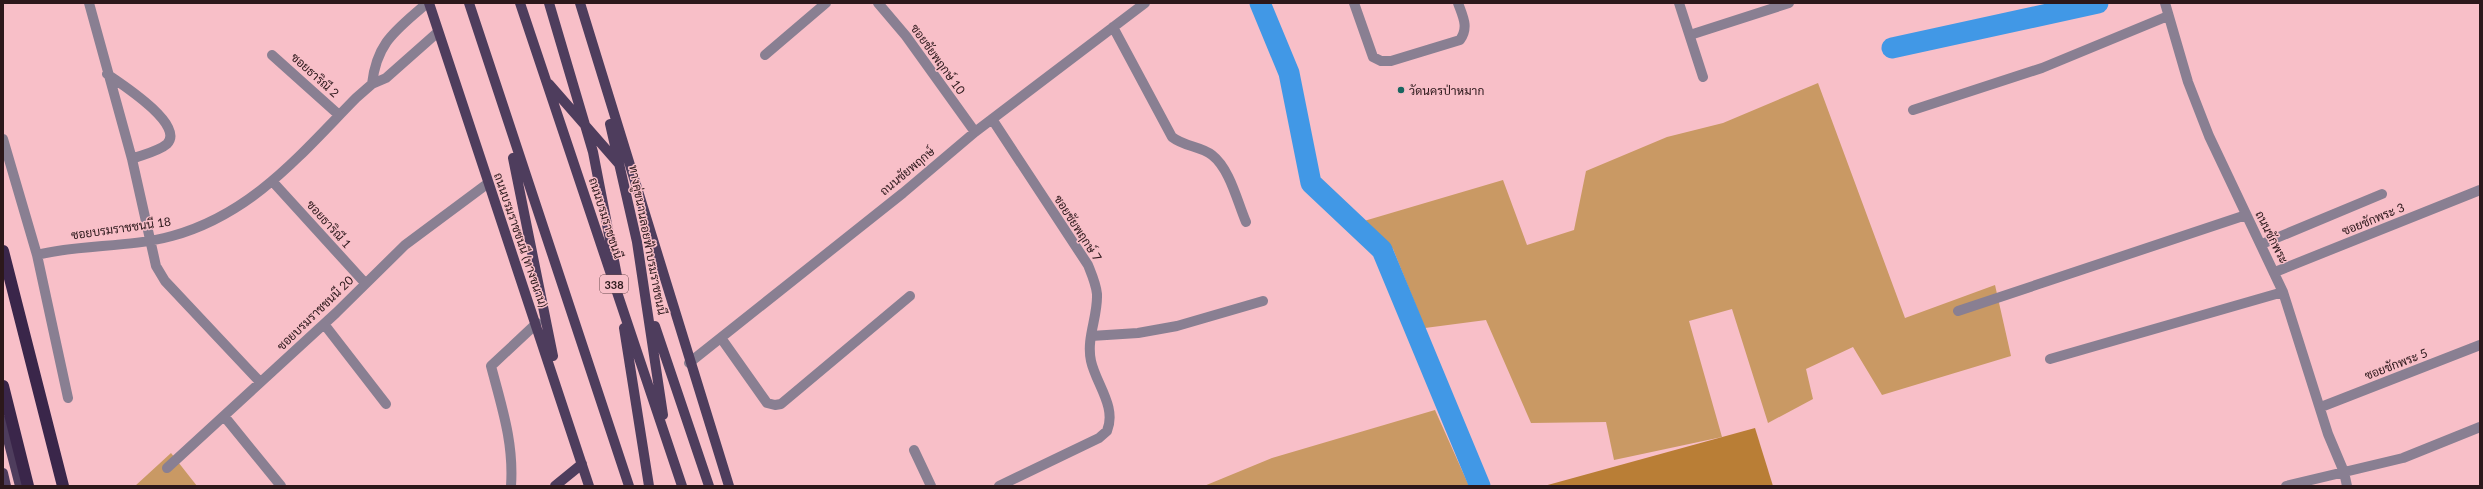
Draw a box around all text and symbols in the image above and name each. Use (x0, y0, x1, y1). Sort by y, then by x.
street label: ซอยชัยพฤกษ์ 10 (908, 21, 969, 97)
street label: ซอยธาริณี 2 (288, 50, 342, 100)
place label: วัดนครป่าหมาก (1409, 83, 1484, 98)
marker: วัดนครป่าหมาก (1396, 85, 1406, 95)
street label: ถนนชัยพฤกษ์ (876, 143, 938, 198)
street label: ทางคู่ขนานลอยฟ้าบรมราชชนนี (625, 164, 670, 317)
street label: ถนนบรมราชชนนี (ทางขนาน) (491, 171, 551, 309)
street label: ถนนบรมราชชนนี (586, 175, 626, 261)
street label: ซอยชัยพฤกษ์ 7 (1051, 192, 1105, 264)
street label: ซอยธาริณี 1 (304, 197, 354, 251)
street label: ซอยชักพระ 3 (2339, 200, 2407, 238)
street label: ถนนชักพระ (2252, 208, 2292, 266)
street label: ซอยบรมราชชนนี 18 (70, 214, 172, 242)
street label: ซอยบรมราชชนนี 20 (274, 273, 356, 353)
road number: 338 (600, 275, 628, 293)
street label: ซอยชักพระ 5 (2362, 345, 2430, 383)

